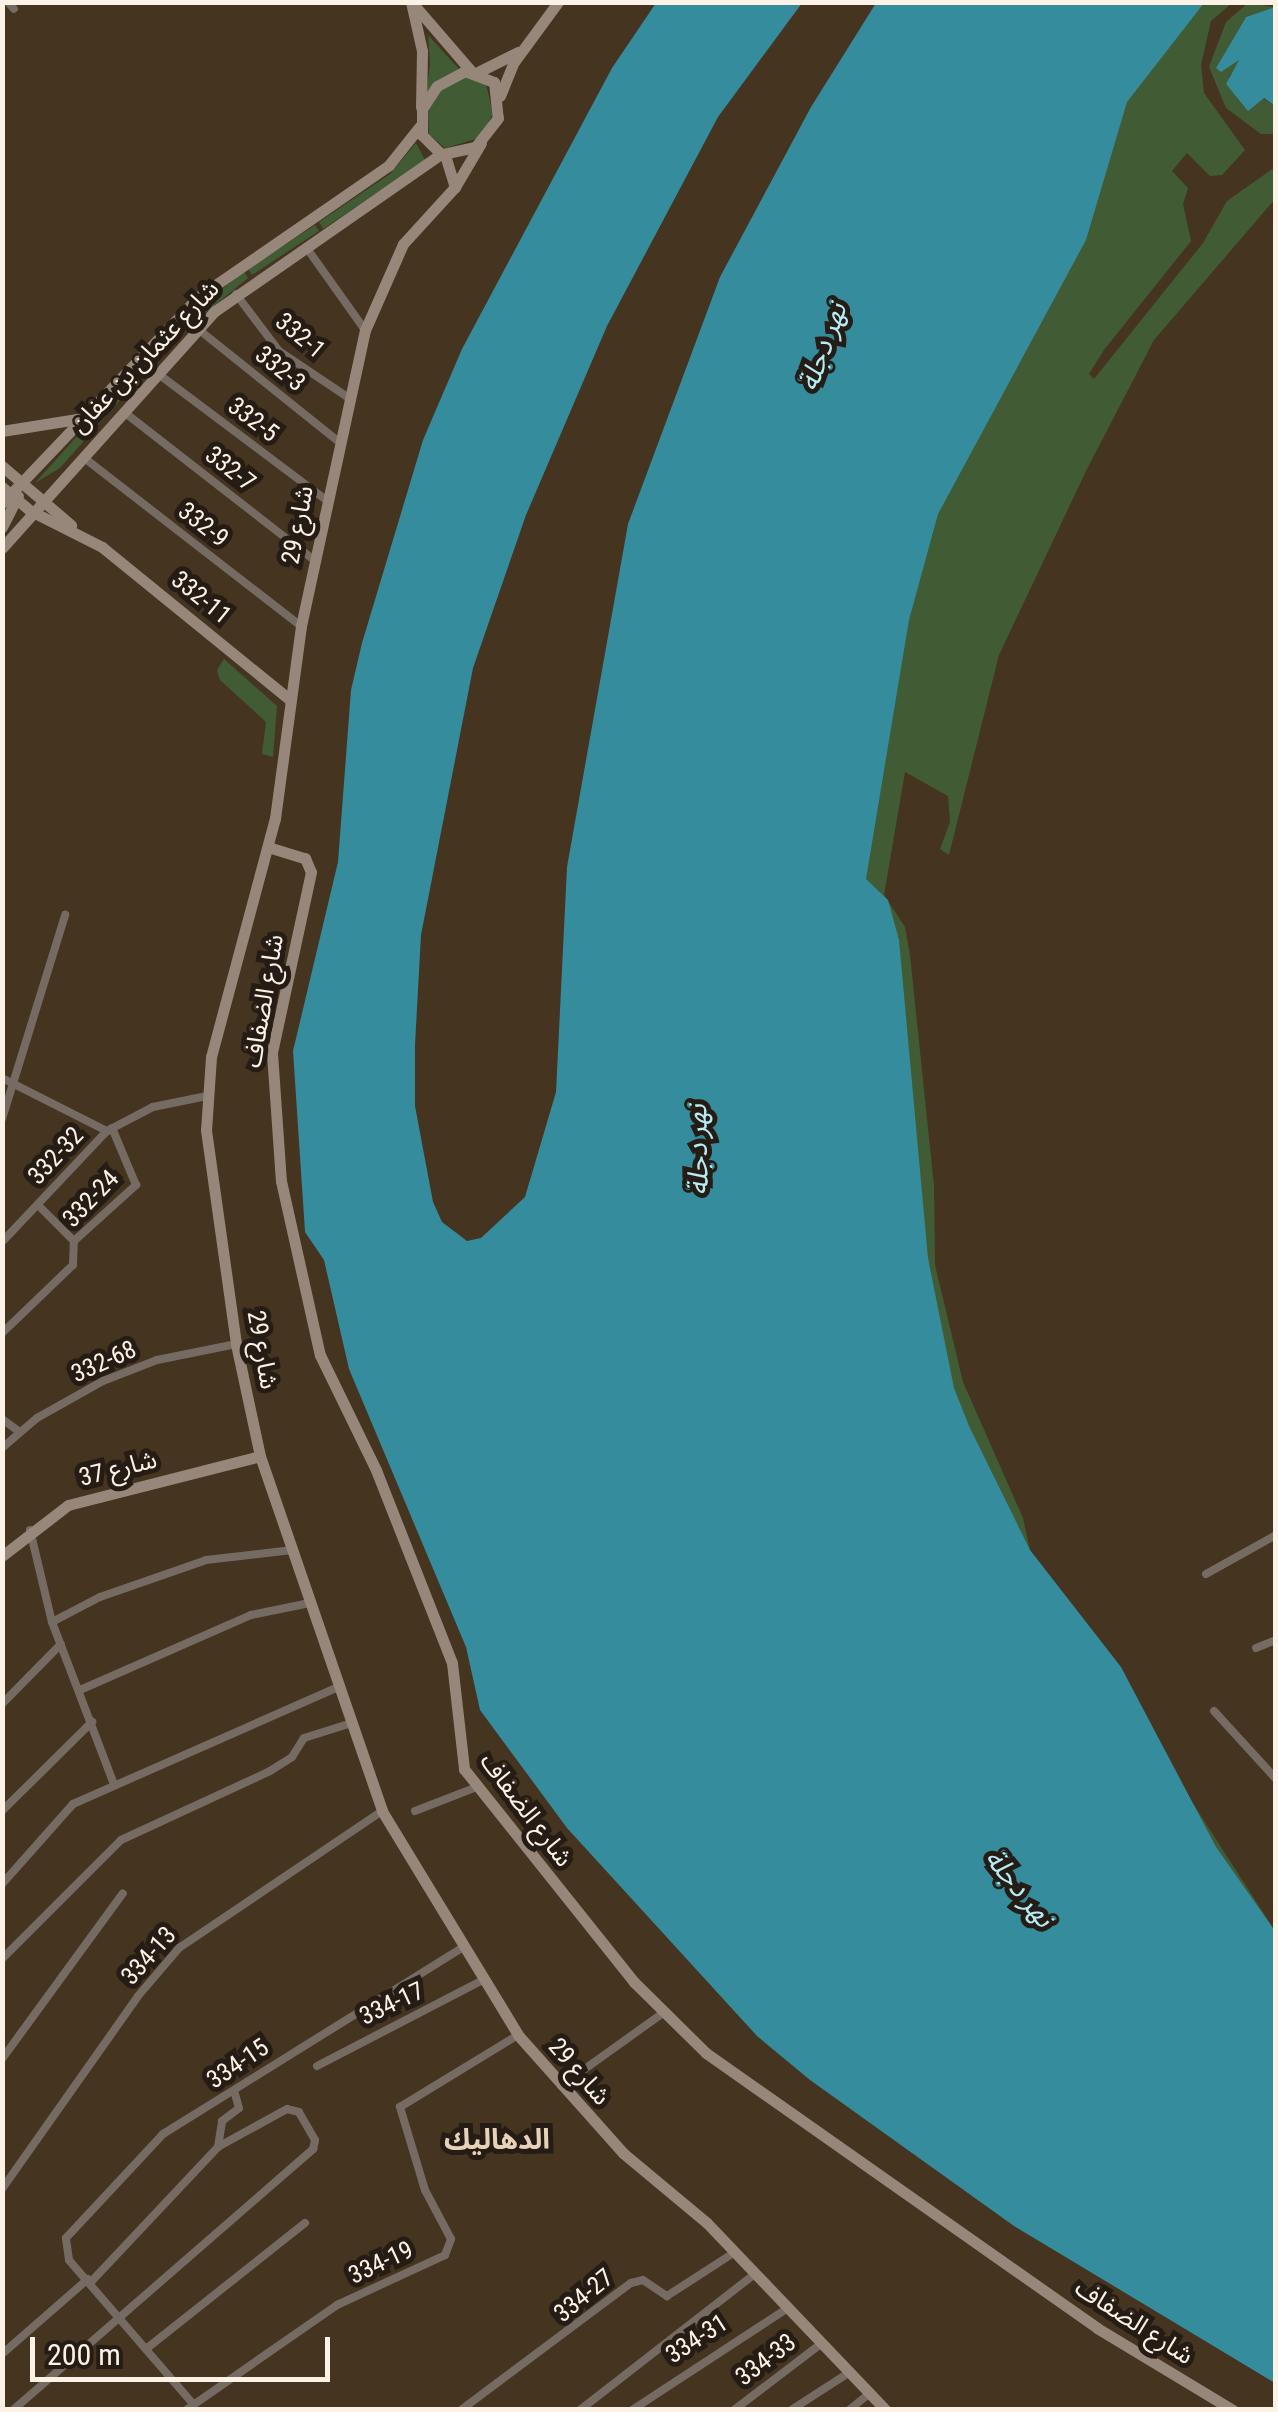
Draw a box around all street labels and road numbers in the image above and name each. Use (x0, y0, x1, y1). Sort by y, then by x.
street label: شارع عثمان بن عفان (64, 274, 226, 440)
street label: 332-1 (269, 307, 331, 365)
street label: 332-3 (249, 340, 311, 398)
street label: 332-5 (222, 391, 284, 449)
street label: 332-7 (199, 440, 261, 498)
street label: شارع 29 (276, 483, 320, 567)
street label: 332-9 (172, 496, 234, 554)
street label: 332-11 (165, 565, 237, 631)
street label: شارع الضفاف (238, 932, 290, 1070)
street label: 332-32 (22, 1121, 90, 1191)
street label: 332-24 (57, 1164, 125, 1234)
street label: شارع 29 (240, 1308, 284, 1392)
street label: 332-68 (67, 1334, 141, 1390)
street label: شارع 37 (76, 1445, 160, 1493)
street label: شارع الضفاف (473, 1747, 579, 1873)
street label: 334-13 (115, 1921, 183, 1991)
street label: 334-17 (355, 1976, 429, 2032)
street label: شارع 29 (542, 2032, 616, 2112)
street label: 334-15 (201, 2033, 275, 2095)
street label: 334-19 (344, 2235, 418, 2291)
street label: 334-27 (548, 2263, 620, 2329)
street label: شارع الضفاف (1069, 2273, 1199, 2371)
street label: 334-31 (660, 2308, 734, 2370)
street label: 334-33 (730, 2328, 802, 2392)

